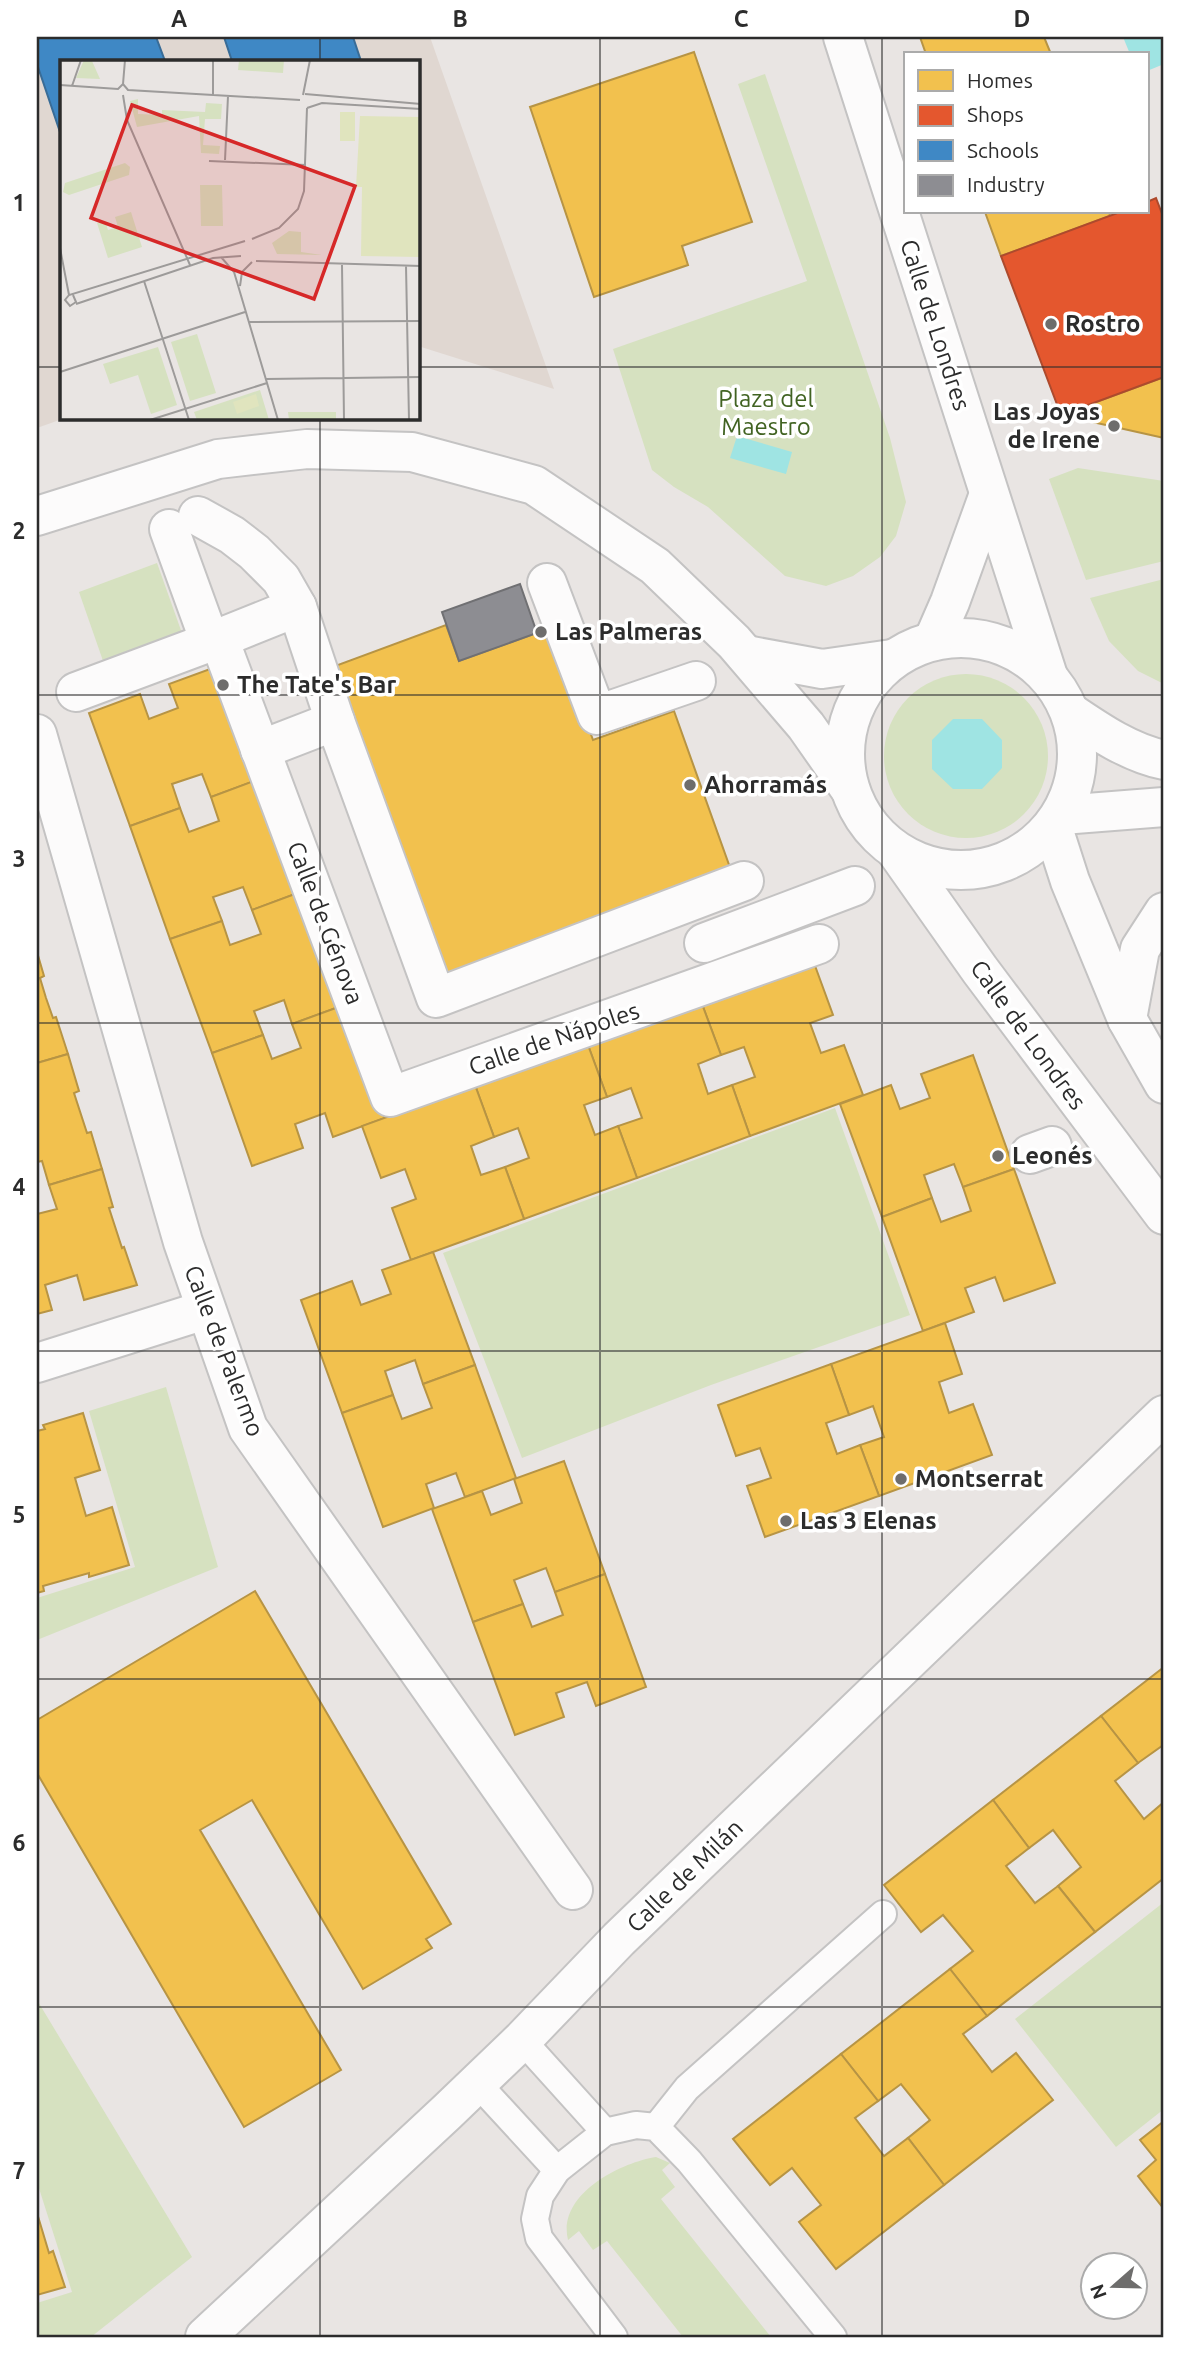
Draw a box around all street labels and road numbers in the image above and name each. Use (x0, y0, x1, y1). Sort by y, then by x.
street label: Calle de Londres (895, 236, 976, 414)
street label: Calle de Génova (282, 838, 369, 1008)
street label: Calle de Londres (965, 955, 1092, 1115)
street label: Calle de Nápoles (465, 997, 643, 1080)
street label: Calle de Palermo (179, 1261, 270, 1440)
street label: Calle de Milán (621, 1814, 748, 1938)

